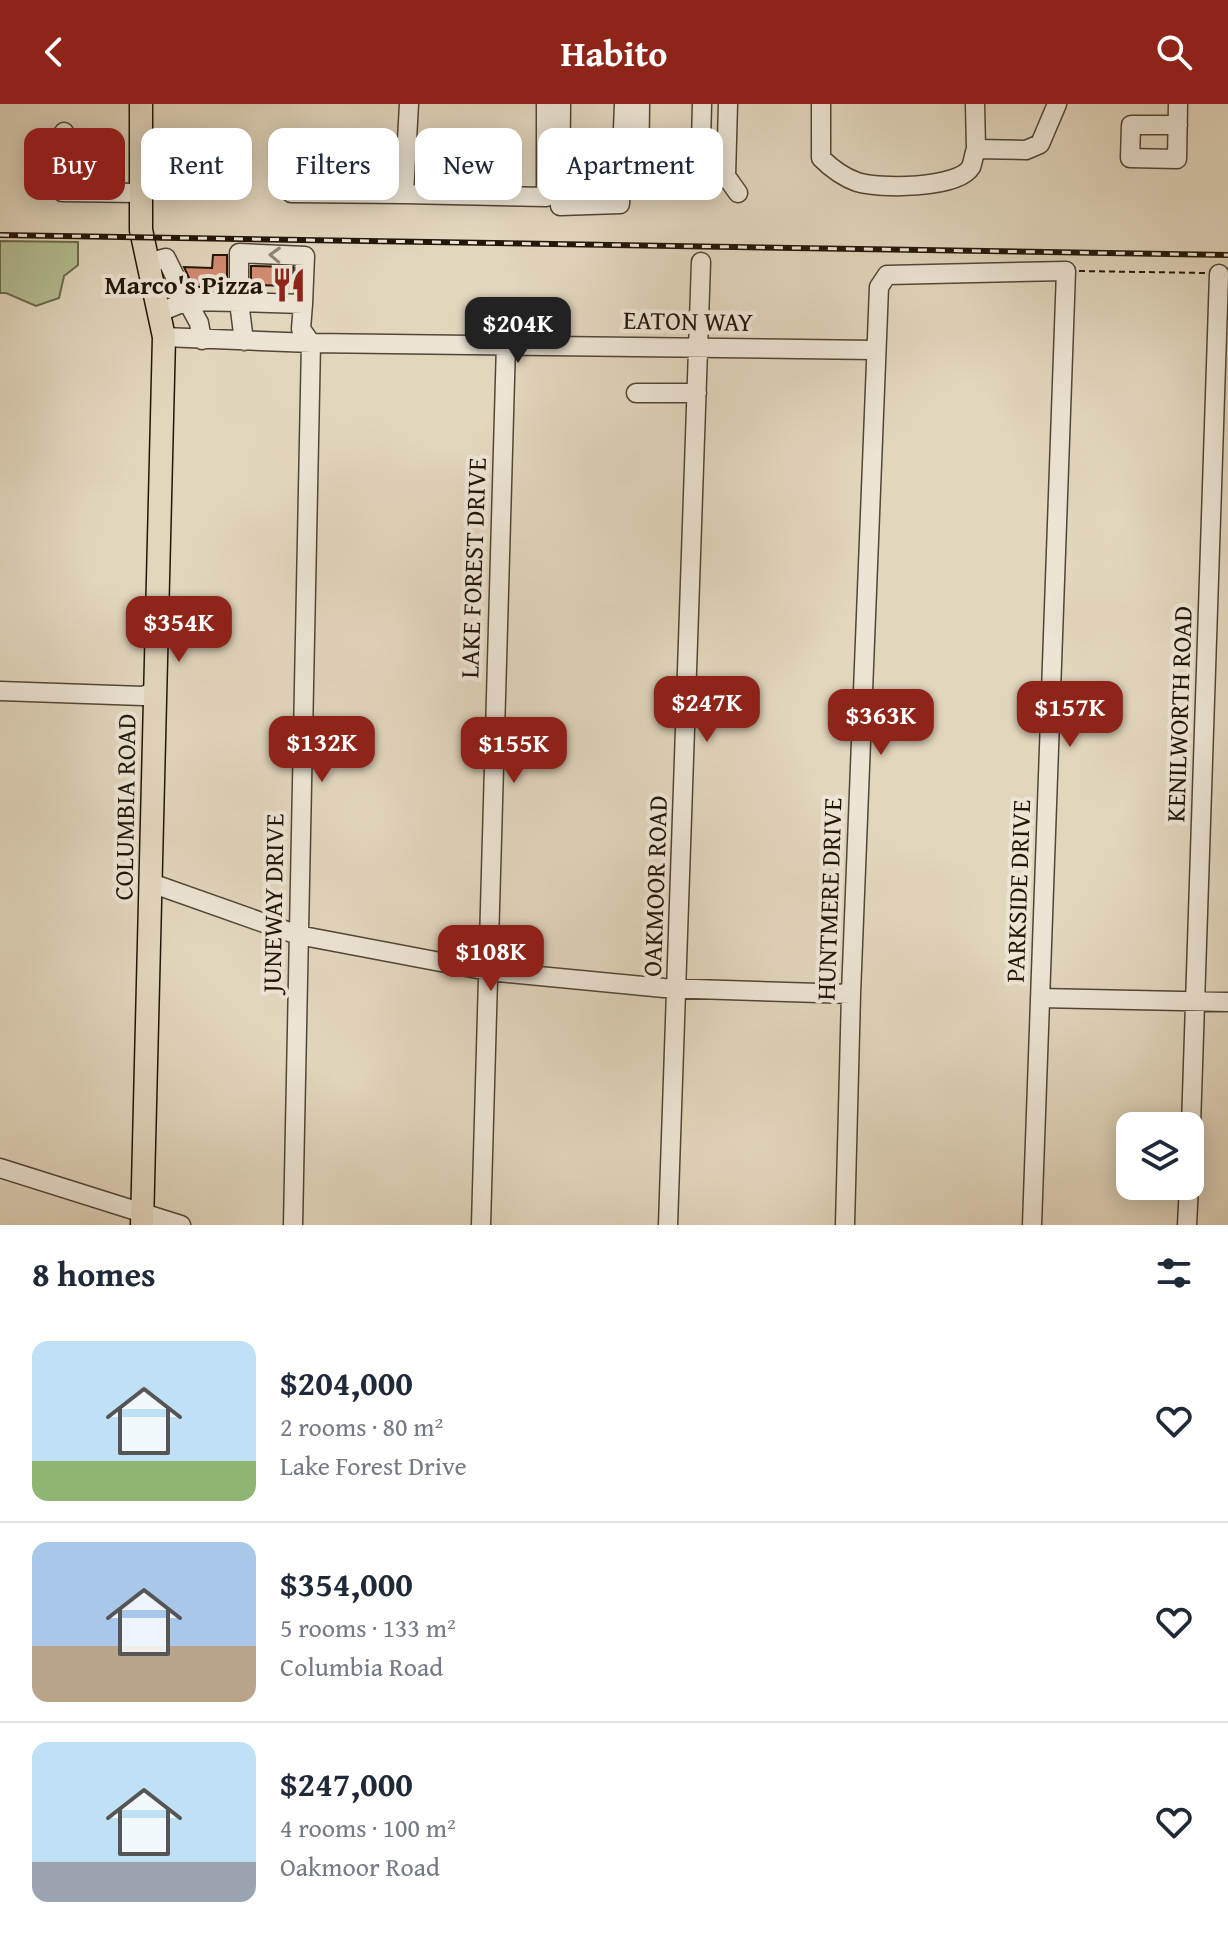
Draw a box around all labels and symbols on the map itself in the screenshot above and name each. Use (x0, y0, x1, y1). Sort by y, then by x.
one-way arrow (268, 246, 281, 263)
place label: Marco's Pizza (104, 265, 264, 304)
restaurant icon: Marco's Pizza (270, 266, 308, 304)
pin: $204K (462, 297, 574, 365)
street label: EATON WAY (623, 300, 754, 341)
street label: LAKE FOREST DRIVE (449, 457, 496, 679)
pin: $354K (123, 596, 235, 664)
street label: KENILWORTH ROAD (1155, 605, 1202, 823)
pin: $247K (651, 676, 763, 744)
pin: $157K (1014, 681, 1126, 749)
pin: $363K (825, 689, 937, 757)
street label: COLUMBIA ROAD (103, 713, 146, 901)
pin: $132K (266, 716, 378, 784)
pin: $155K (458, 717, 570, 785)
street label: OAKMOOR ROAD (632, 795, 677, 977)
street label: HUNTMERE DRIVE (805, 797, 852, 1001)
street label: PARKSIDE DRIVE (995, 799, 1040, 983)
street label: JUNEWAY DRIVE (251, 813, 294, 996)
pin: $108K (435, 925, 547, 993)

